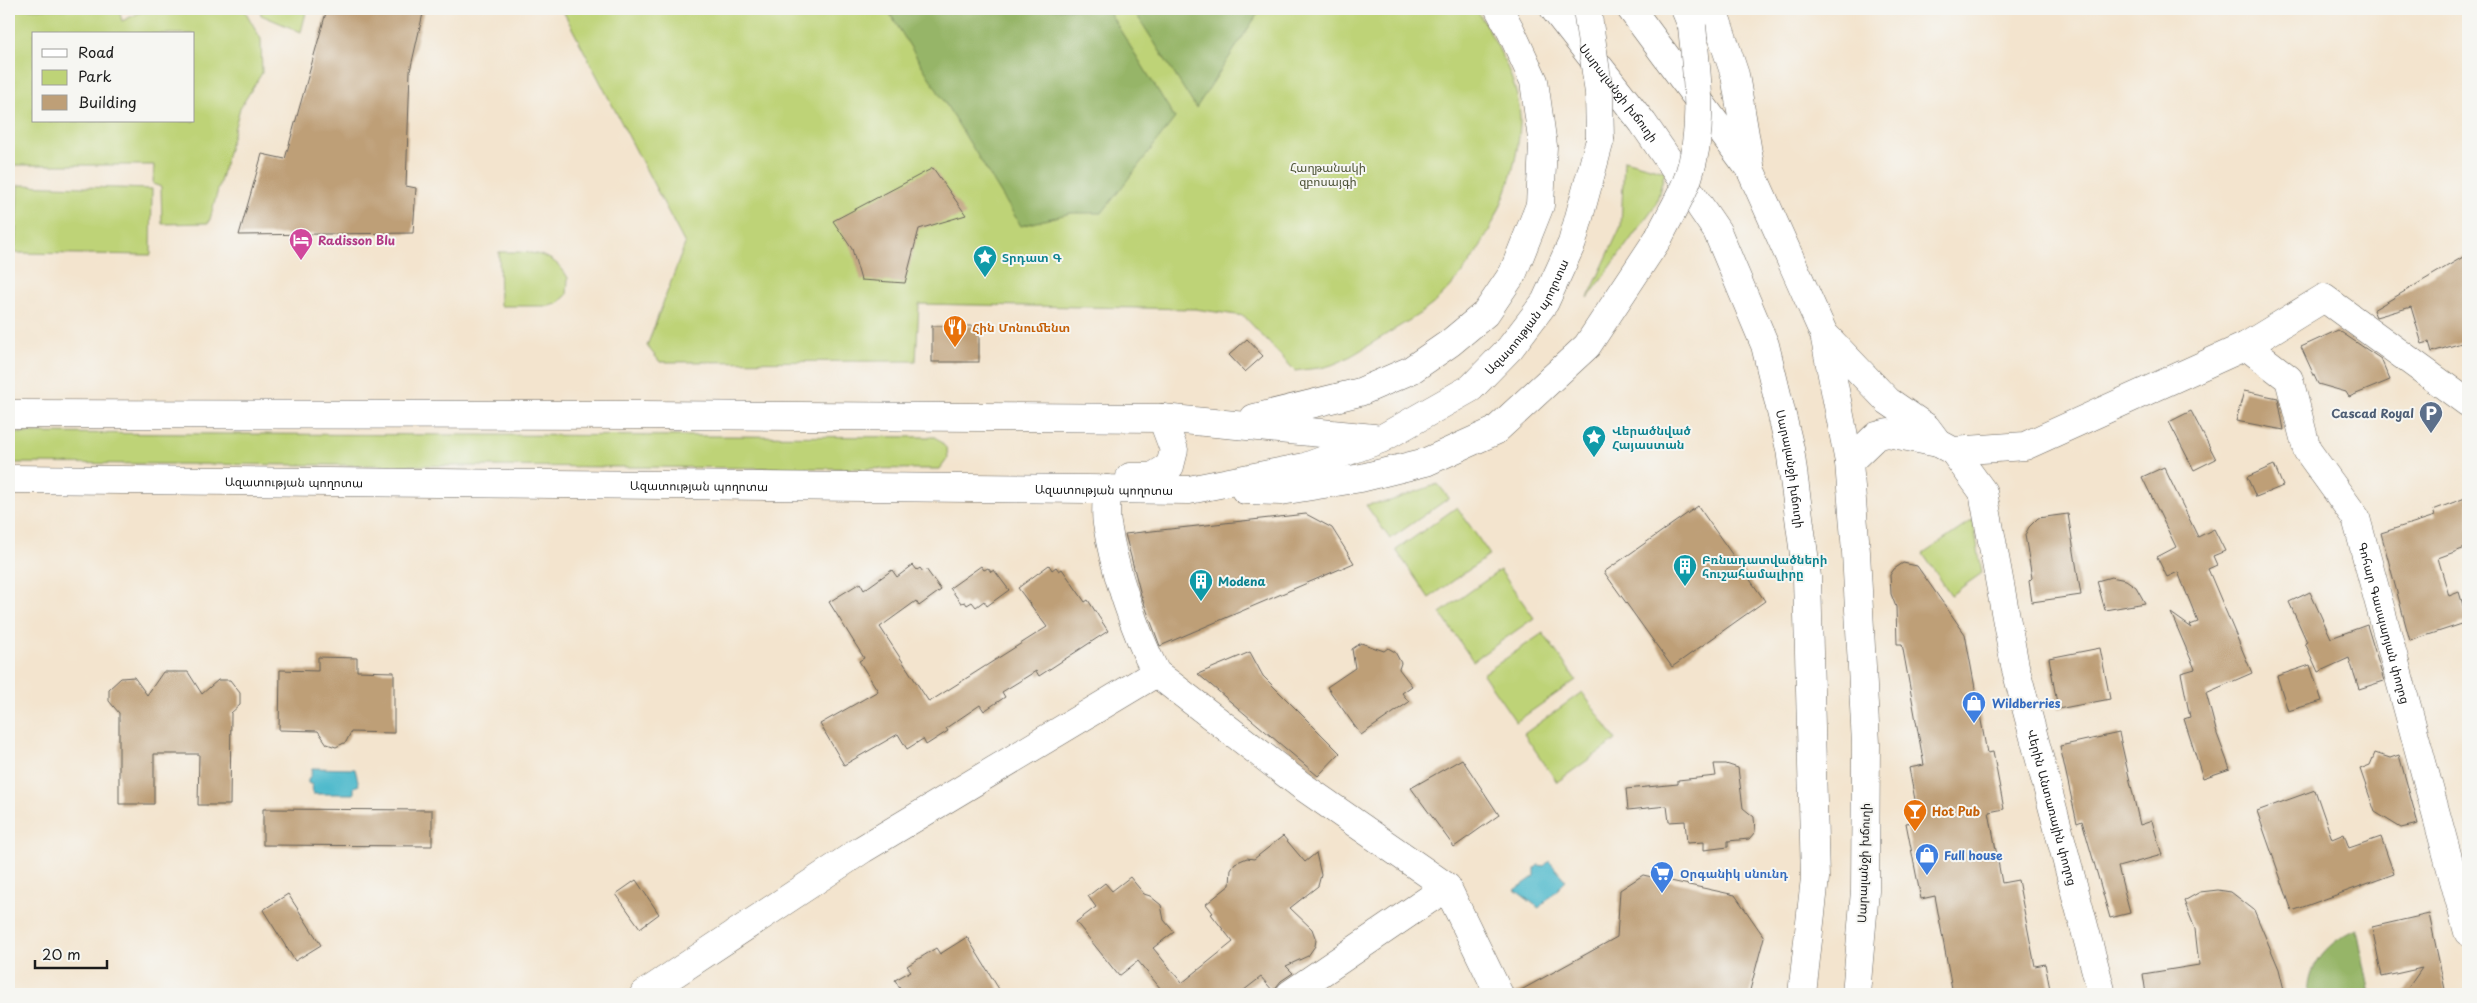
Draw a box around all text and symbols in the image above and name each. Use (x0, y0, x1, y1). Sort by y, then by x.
legend (32, 32, 195, 122)
text: Road (78, 40, 114, 63)
street label: Սարալանջի խճուղի (1575, 40, 1663, 146)
text: Park (78, 64, 112, 87)
text: Building (78, 90, 137, 113)
park label: Հաղթանակի զբոսայգի (1290, 158, 1366, 190)
hotel icon: Radisson Blu (288, 227, 314, 261)
place label: Radisson Blu (318, 231, 395, 249)
place icon: Տրդատ Գ (972, 244, 998, 278)
place label: Տրդատ Գ (1002, 248, 1062, 266)
street label: Ազատության պողոտա (1480, 256, 1573, 378)
restaurant icon: Հին Մոնումենտ (942, 314, 968, 348)
place label: Հին Մոնումենտ (972, 318, 1070, 336)
parking icon: Cascad Royal (2418, 400, 2444, 434)
place label: Cascad Royal (2331, 404, 2414, 422)
street label: Սարալանջի խճուղի (1772, 408, 1809, 529)
place label: Վերածնված Հայաստան (1612, 421, 1691, 453)
place icon: Վերածնված Հայաստան (1581, 424, 1607, 458)
street label: Ազատության պողոտա (225, 472, 363, 491)
street label: Ազատության պողոտա (630, 476, 768, 495)
street label: Ազատության պողոտա (1035, 480, 1173, 499)
street label: Գոհար Գասպարյան փողոց (2354, 540, 2415, 706)
place label: Բռնադատվածների հուշահամալիրը (1702, 550, 1828, 582)
building icon: Բռնադատվածների հուշահամալիրը (1672, 553, 1698, 587)
building icon: Modena (1188, 568, 1214, 602)
place label: Modena (1218, 572, 1266, 590)
shop icon: Wildberries (1961, 690, 1987, 724)
place label: Wildberries (1992, 694, 2061, 712)
street label: Վերին Անտառային փողոց (2023, 727, 2082, 888)
bar icon: Hot Pub (1902, 798, 1928, 832)
place label: Hot Pub (1932, 802, 1980, 820)
street label: Սարալանջի խճուղի (1852, 803, 1874, 923)
shop icon: Full house (1914, 842, 1940, 876)
place label: Full house (1944, 846, 2003, 864)
supermarket icon: Օրգանիկ սնունդ (1649, 860, 1675, 894)
place label: Օրգանիկ սնունդ (1680, 864, 1788, 882)
scale bar (35, 938, 108, 970)
text: 20 m (42, 942, 81, 965)

